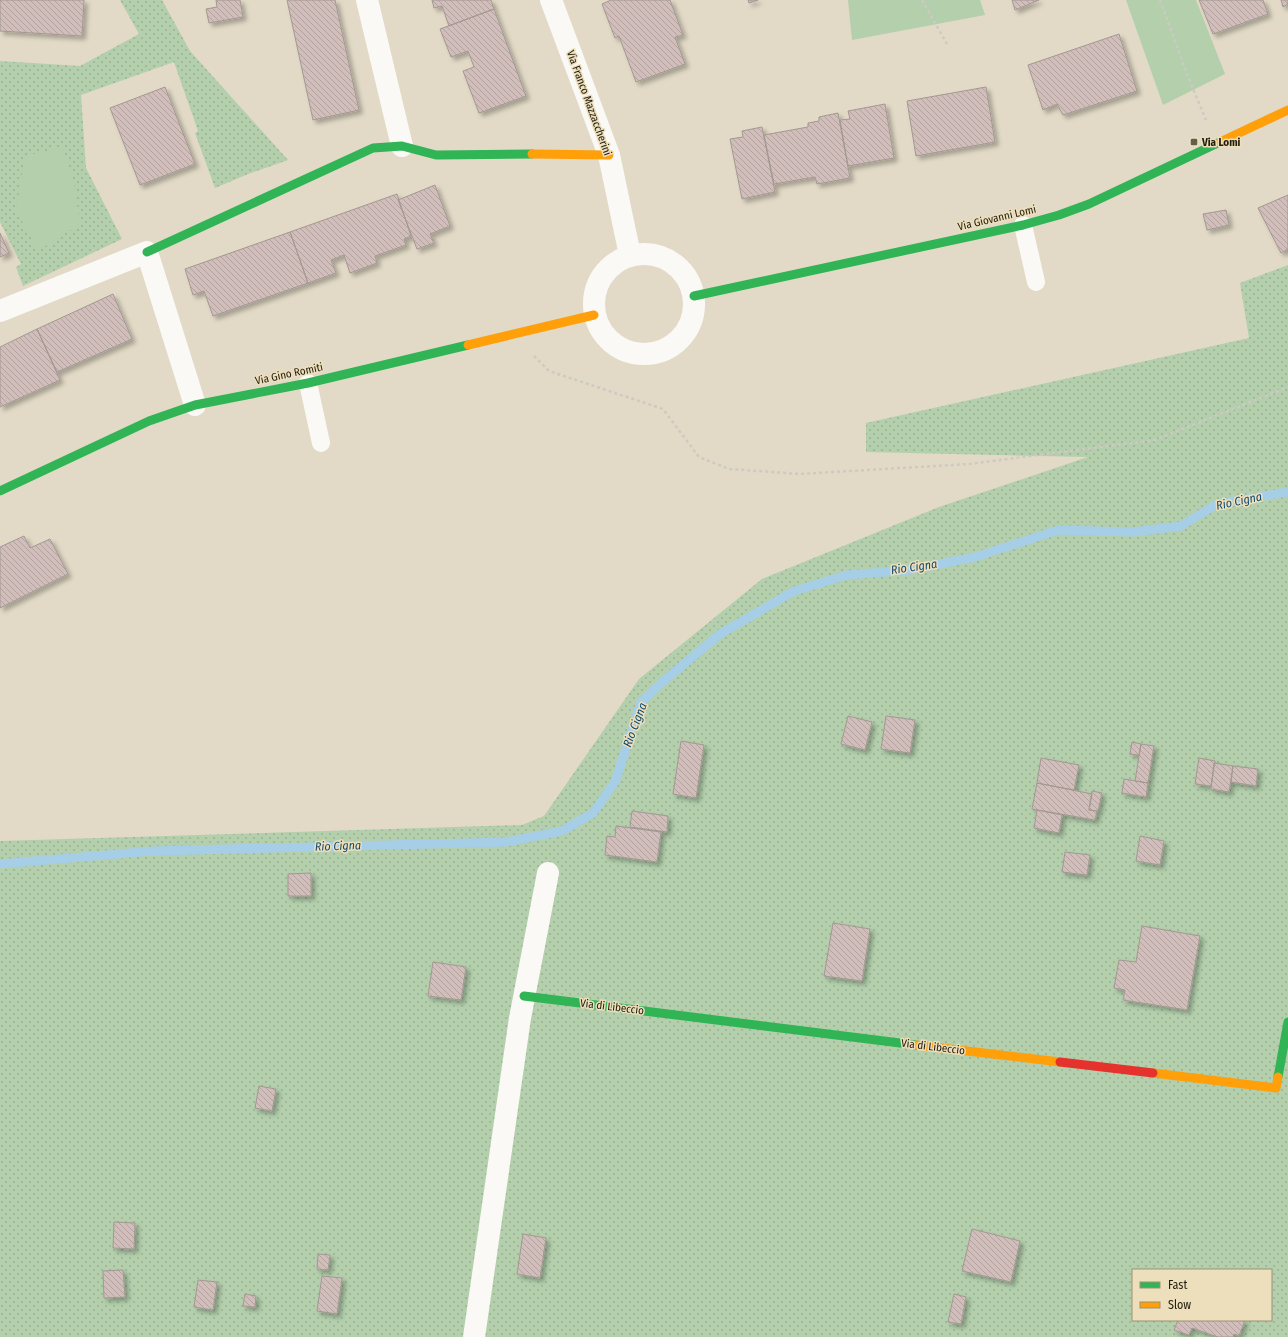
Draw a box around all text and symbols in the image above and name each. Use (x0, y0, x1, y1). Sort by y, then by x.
street label: Via Franco Mazzaccherini (564, 49, 614, 158)
place label: Via Lomi (1201, 136, 1241, 149)
marker: Via Lomi (1189, 137, 1199, 147)
street label: Via Giovanni Lomi (957, 203, 1038, 233)
street label: Via Gino Romiti (254, 360, 324, 388)
water label: Rio Cigna (1215, 489, 1263, 513)
water label: Rio Cigna (890, 557, 938, 577)
water label: Rio Cigna (620, 701, 650, 749)
water label: Rio Cigna (315, 838, 361, 854)
street label: Via di Libeccio (579, 997, 645, 1017)
street label: Via di Libeccio (900, 1037, 966, 1057)
legend (1132, 1269, 1272, 1321)
text: Fast (1168, 1278, 1187, 1292)
text: Slow (1168, 1298, 1191, 1312)

